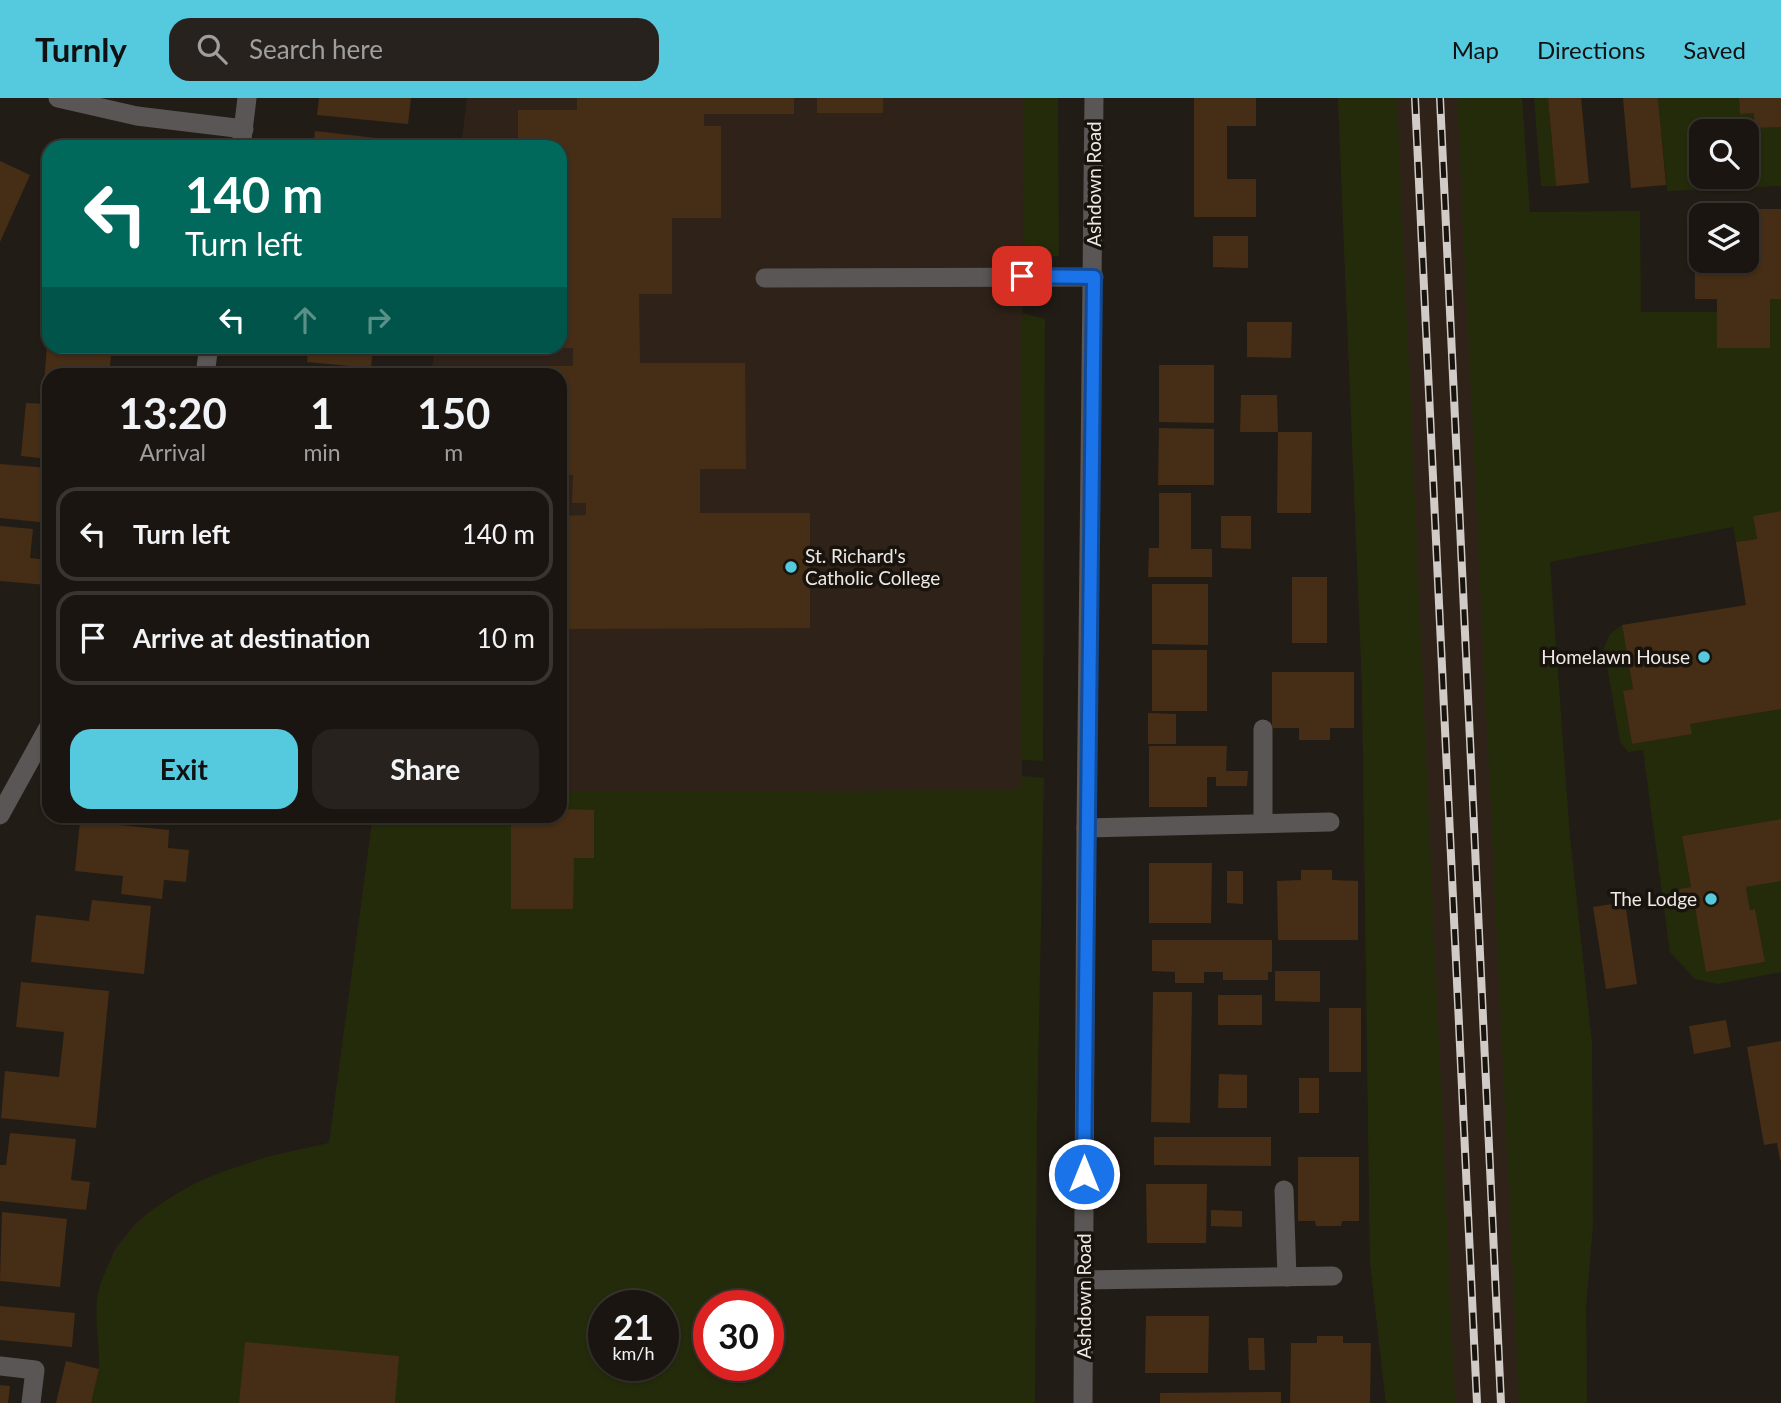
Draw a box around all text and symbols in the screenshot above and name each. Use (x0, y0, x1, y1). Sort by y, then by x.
search box (169, 18, 659, 81)
text: Turnly (35, 29, 127, 69)
icon: search (193, 30, 231, 68)
text: Search here (249, 33, 383, 65)
text: Map (1452, 35, 1499, 64)
text: Directions (1537, 35, 1645, 64)
text: Saved (1683, 35, 1746, 64)
map controls (1689, 119, 1759, 273)
button: search (1689, 119, 1759, 189)
street label: Ashdown Road (1082, 121, 1105, 247)
text: 140 m (185, 165, 323, 223)
icon: left (70, 168, 161, 259)
button: layers (1689, 203, 1759, 273)
text: Turn left (185, 224, 302, 263)
pin (992, 246, 1052, 306)
icon: arrive (1003, 257, 1041, 295)
icon: left (213, 301, 251, 339)
icon: ahead (286, 301, 324, 339)
icon: right (359, 301, 397, 339)
text: 13:20 (119, 388, 227, 438)
text: 1 (310, 388, 334, 438)
text: 150 (417, 388, 490, 438)
text: Arrival (140, 438, 206, 466)
text: min (303, 438, 341, 466)
text: m (444, 438, 463, 466)
icon: left (74, 515, 112, 553)
text: Turn left (133, 518, 230, 550)
text: 140 m (462, 518, 535, 550)
place label: St. Richard's Catholic College (805, 544, 940, 589)
marker: St. Richard's Catholic College (783, 559, 799, 575)
icon: arrive (74, 619, 112, 657)
text: Arrive at destination (133, 622, 370, 654)
text: 10 m (477, 622, 535, 654)
place label: Homelawn House (1541, 645, 1690, 668)
marker: Homelawn House (1696, 649, 1712, 665)
button: Exit (70, 729, 298, 809)
button: Share (312, 729, 539, 809)
place label: The Lodge (1610, 887, 1697, 910)
marker: The Lodge (1703, 891, 1719, 907)
position arrow (1047, 1137, 1121, 1211)
street label: Ashdown Road (1072, 1233, 1095, 1359)
speed limit sign: 30 (693, 1290, 784, 1381)
text: 21 (613, 1305, 654, 1347)
text: km/h (612, 1342, 655, 1364)

